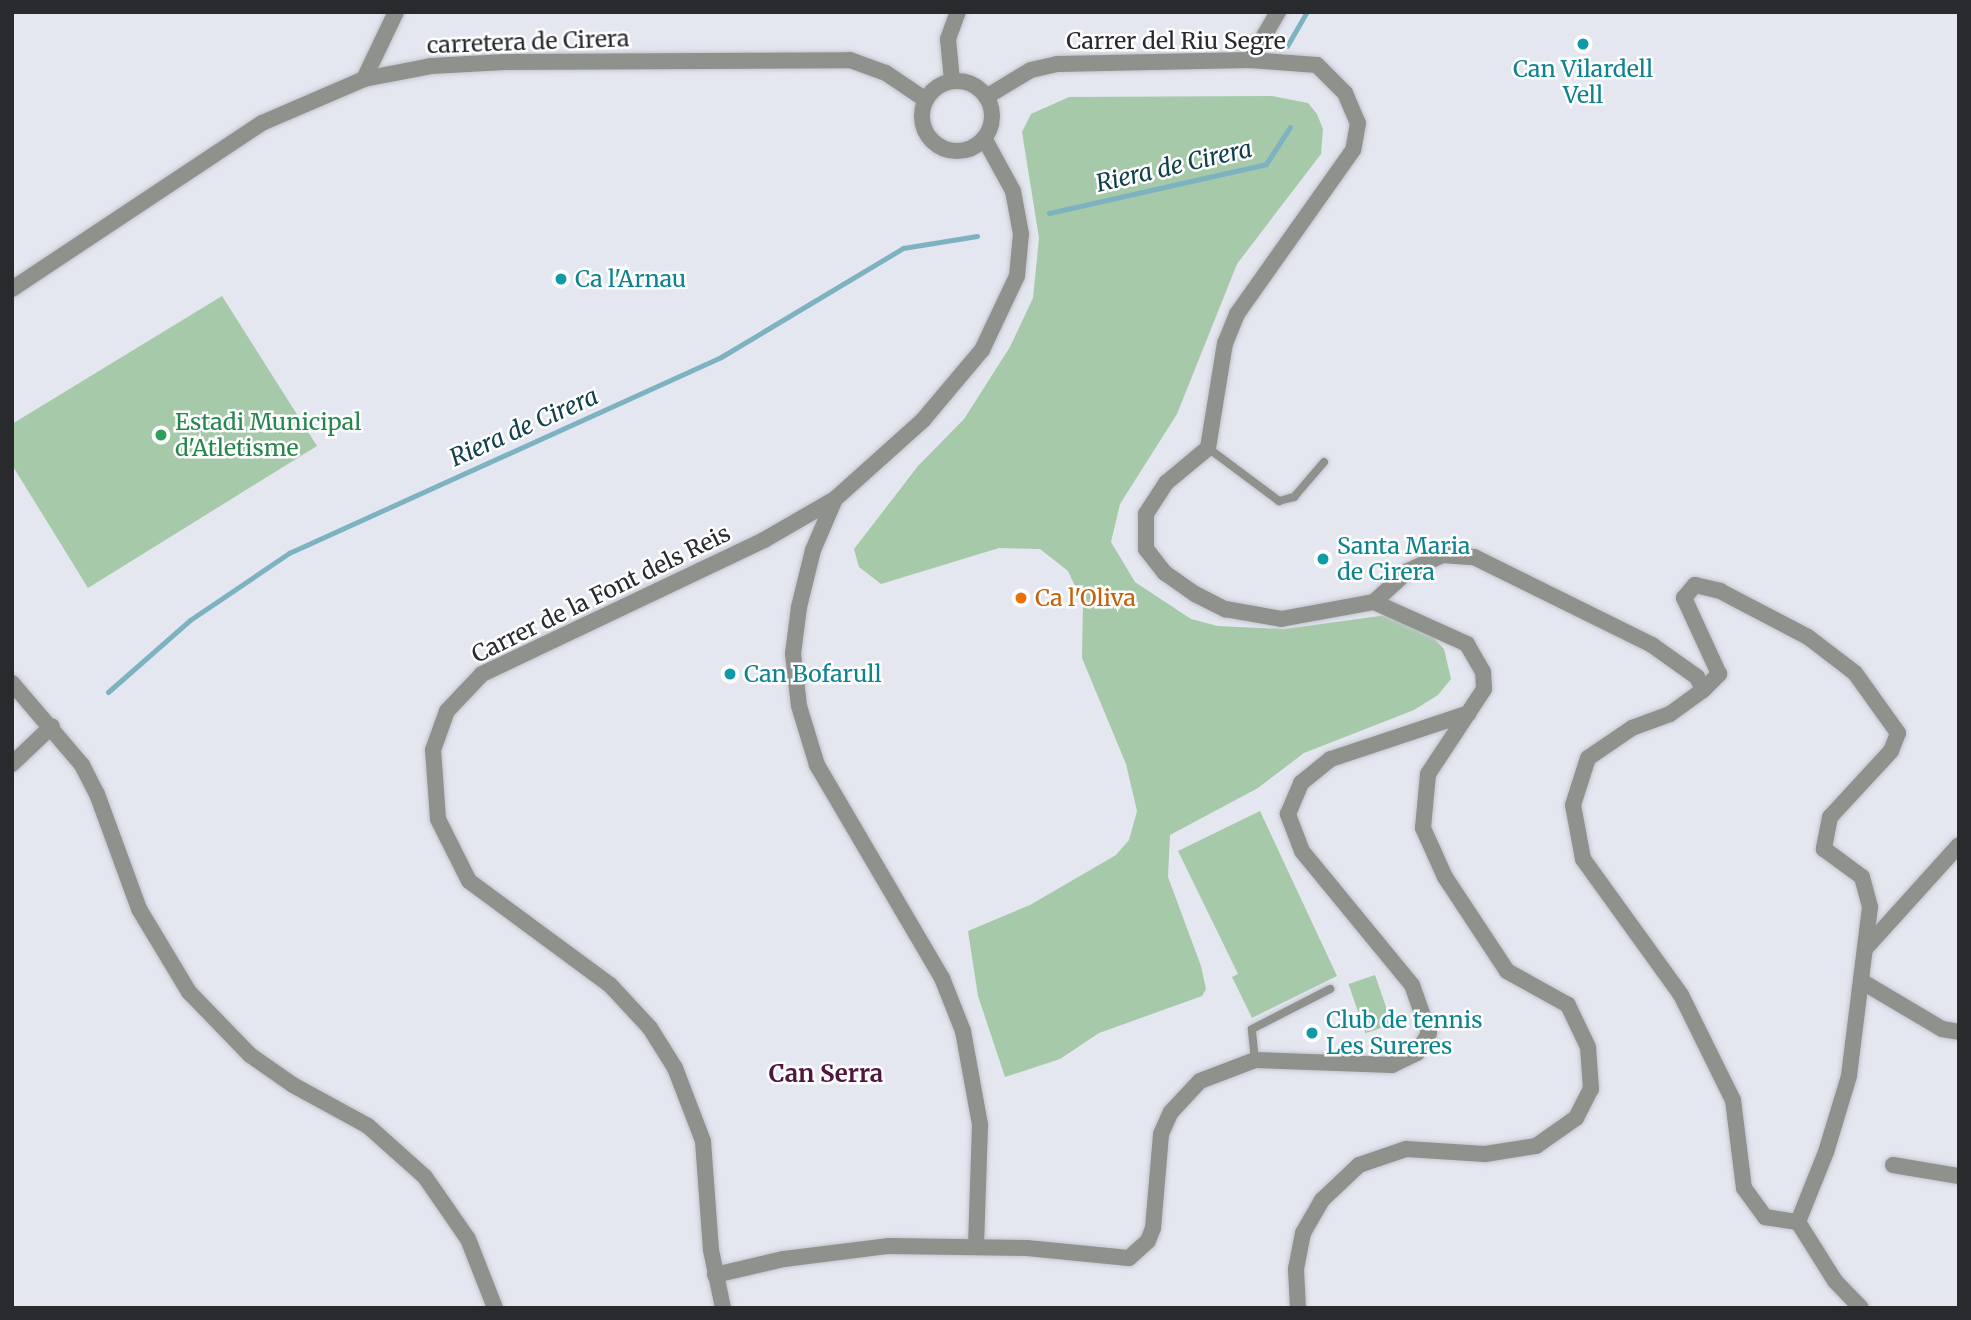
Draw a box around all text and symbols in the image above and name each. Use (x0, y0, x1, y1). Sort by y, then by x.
street label: carretera de Cirera (426, 25, 630, 59)
street label: Carrer del Riu Segre (1066, 27, 1286, 55)
marker: Can Vilardell Vell (1575, 36, 1591, 52)
place label: Can Vilardell Vell (1513, 55, 1653, 109)
water label: Riera de Cirera (1093, 134, 1255, 198)
place label: Ca l'Arnau (575, 265, 686, 293)
marker: Ca l'Arnau (553, 271, 569, 287)
water label: Riera de Cirera (445, 381, 603, 473)
place label: Estadi Municipal d'Atletisme (175, 408, 361, 462)
marker: Estadi Municipal d'Atletisme (153, 427, 169, 443)
street label: Carrer de la Font dels Reis (467, 519, 735, 669)
place label: Santa Maria de Cirera (1337, 532, 1470, 586)
marker: Santa Maria de Cirera (1315, 551, 1331, 567)
place label: Ca l'Oliva (1035, 584, 1136, 612)
marker: Ca l'Oliva (1013, 590, 1029, 606)
place label: Can Bofarull (744, 660, 882, 688)
marker: Can Bofarull (722, 666, 738, 682)
place label: Club de tennis Les Sureres (1326, 1006, 1482, 1060)
marker: Club de tennis Les Sureres (1304, 1025, 1320, 1041)
district label: Can Serra (769, 1060, 883, 1088)

